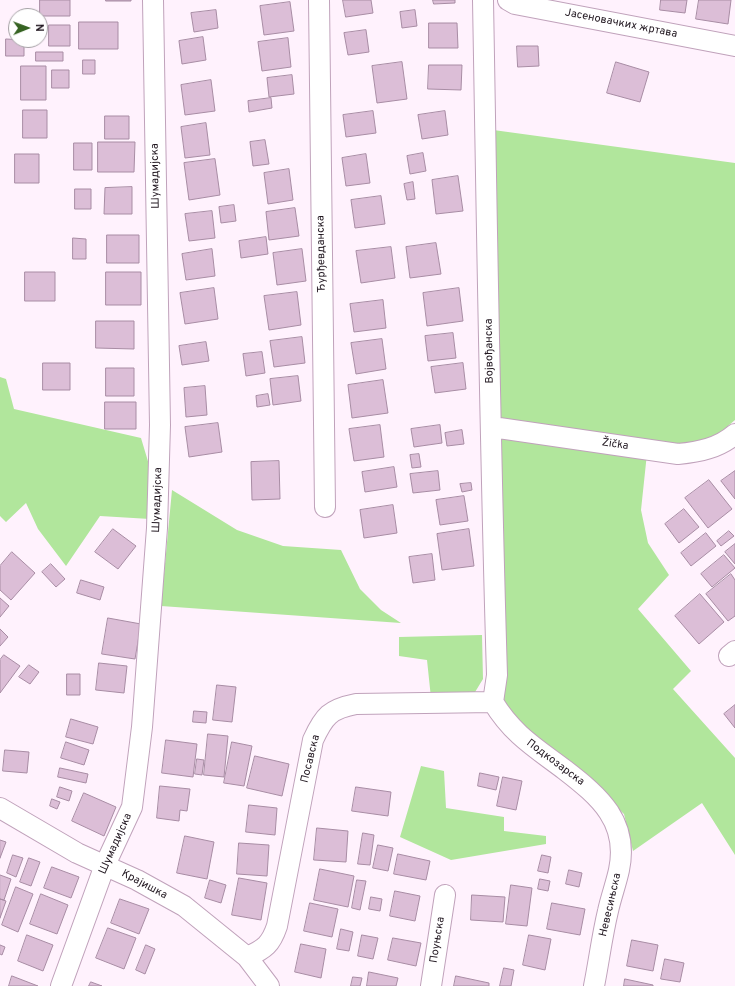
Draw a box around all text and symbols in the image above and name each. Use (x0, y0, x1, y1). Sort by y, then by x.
street label: Јасеновачких жртава (564, 7, 678, 41)
north arrow (8, 8, 48, 48)
text: N (32, 24, 46, 32)
street label: Шумадијска (149, 143, 163, 209)
street label: Ђурђевданска (315, 215, 329, 293)
street label: Војвођанска (483, 318, 497, 384)
street label: Žička (601, 437, 629, 453)
street label: Шумадијска (150, 467, 166, 533)
street label: Посавска (299, 734, 323, 784)
street label: Подкозарска (523, 737, 587, 789)
street label: Шумадијска (97, 811, 135, 877)
street label: Крајишка (119, 867, 169, 903)
street label: Невесињска (597, 872, 625, 938)
street label: Поуњска (428, 916, 448, 964)

